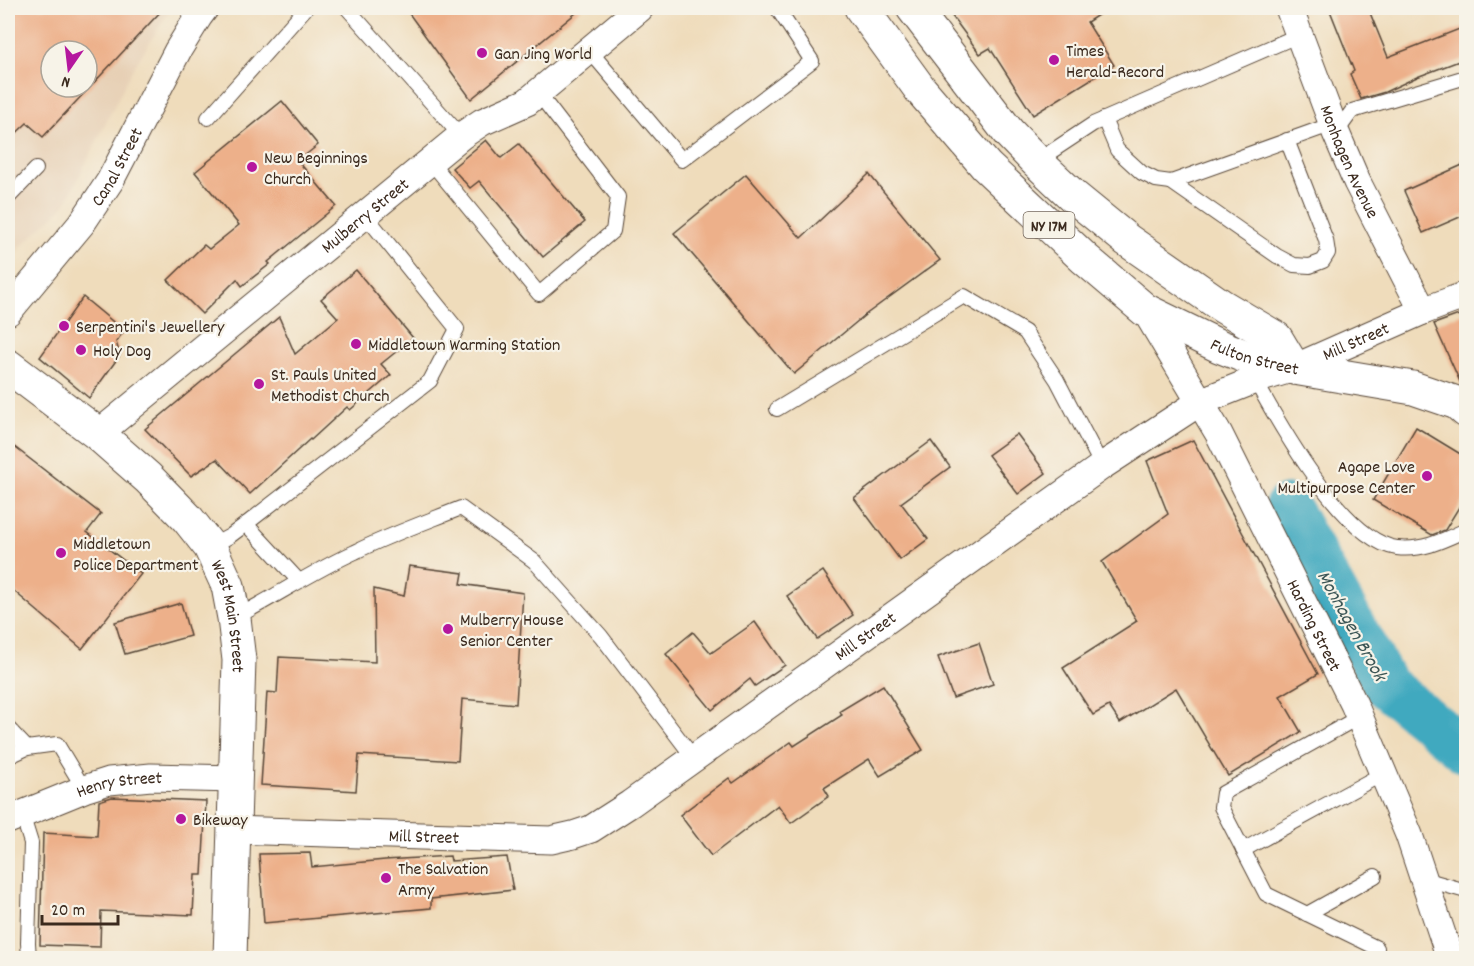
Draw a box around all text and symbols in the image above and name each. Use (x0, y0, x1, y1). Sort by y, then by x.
north arrow (39, 39, 99, 99)
place label: Times Herald-Record (1066, 40, 1164, 86)
place label: Gan Jing World (494, 43, 592, 68)
marker: Gan Jing World (475, 46, 489, 60)
marker: Times Herald-Record (1047, 53, 1061, 67)
text: N (59, 69, 73, 93)
street label: Monhagen Avenue (1312, 102, 1384, 223)
street label: Canal Street (86, 124, 151, 212)
place label: New Beginnings Church (264, 147, 368, 193)
marker: New Beginnings Church (245, 160, 259, 174)
street label: Mulberry Street (317, 173, 416, 261)
road number: NY 17M (1024, 212, 1074, 238)
place label: Serpentini's Jewellery (76, 316, 225, 341)
street label: Mill Street (1319, 317, 1394, 369)
marker: Serpentini's Jewellery (57, 319, 71, 333)
place label: Middletown Warming Station (368, 334, 560, 359)
street label: Fulton Street (1205, 334, 1301, 384)
marker: Middletown Warming Station (349, 337, 363, 351)
place label: Holy Dog (93, 340, 151, 365)
marker: Holy Dog (74, 343, 88, 357)
place label: St. Pauls United Methodist Church (271, 364, 390, 410)
marker: St. Pauls United Methodist Church (252, 377, 266, 391)
place label: Agape Love Multipurpose Center (1277, 456, 1415, 502)
marker: Agape Love Multipurpose Center (1420, 469, 1434, 483)
place label: Middletown Police Department (73, 533, 199, 579)
marker: Middletown Police Department (54, 546, 68, 560)
street label: West Main Street (203, 557, 249, 673)
water label: Monhagen Brook (1308, 566, 1393, 688)
street label: Harding Street (1279, 576, 1346, 677)
street label: Mill Street (831, 607, 903, 668)
place label: Mulberry House Senior Center (460, 609, 564, 655)
marker: Mulberry House Senior Center (441, 622, 455, 636)
street label: Henry Street (73, 767, 163, 806)
place label: Bikeway (193, 809, 248, 834)
marker: Bikeway (174, 812, 188, 826)
street label: Mill Street (388, 825, 460, 852)
place label: The Salvation Army (398, 858, 488, 904)
marker: The Salvation Army (379, 871, 393, 885)
scale bar (42, 888, 118, 926)
text: 20 m (51, 899, 85, 924)

